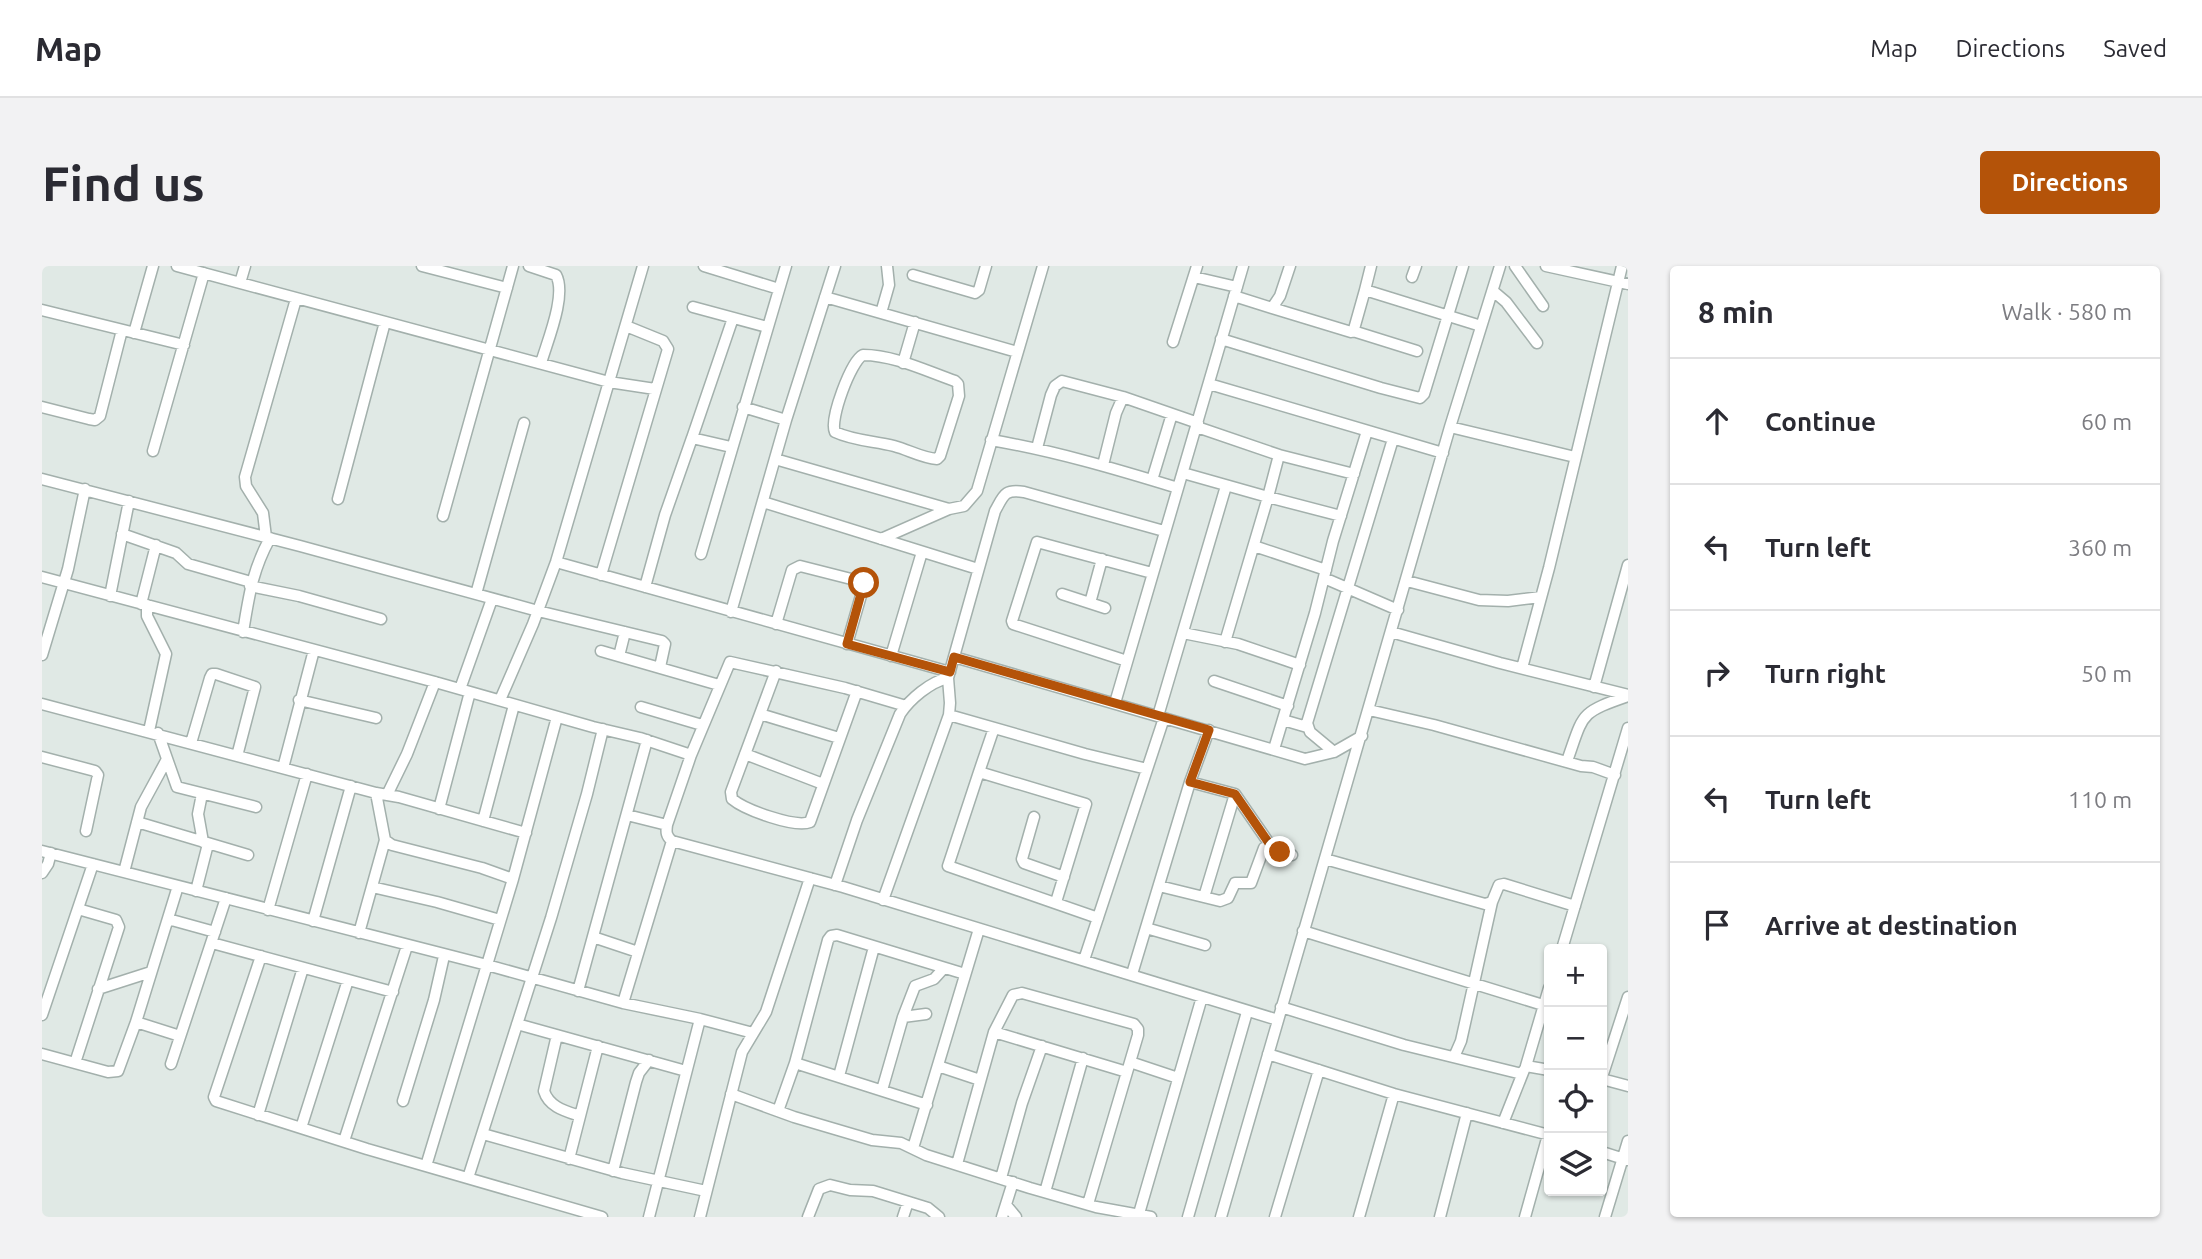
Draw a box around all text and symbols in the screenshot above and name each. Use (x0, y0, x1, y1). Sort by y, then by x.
text: Map (35, 30, 102, 67)
text: Map (1870, 35, 1917, 62)
text: Directions (1955, 35, 2065, 62)
text: Saved (2103, 35, 2167, 62)
button: Directions (1980, 151, 2160, 214)
text: Find us (42, 155, 205, 210)
text: 8 min (1698, 295, 1774, 329)
text: Walk · 580 m (2001, 299, 2132, 324)
icon: ahead (1698, 402, 1736, 440)
text: Continue (1765, 407, 1876, 436)
text: 60 m (2081, 409, 2132, 434)
icon: left (1698, 528, 1736, 566)
text: Turn left (1765, 533, 1871, 562)
text: 360 m (2068, 535, 2132, 560)
route start (848, 567, 879, 598)
icon: right (1698, 654, 1736, 692)
text: Turn right (1765, 659, 1886, 688)
text: 50 m (2081, 661, 2132, 686)
icon: left (1698, 780, 1736, 818)
text: Turn left (1765, 785, 1871, 814)
text: 110 m (2068, 787, 2132, 812)
route end (1264, 836, 1295, 867)
icon: arrive (1698, 906, 1736, 944)
text: Arrive at destination (1765, 911, 2018, 940)
map controls (1544, 944, 1607, 1196)
button: + (1544, 944, 1607, 1007)
button: − (1544, 1007, 1607, 1070)
button: locate (1544, 1070, 1607, 1133)
button: layers (1544, 1133, 1607, 1196)

